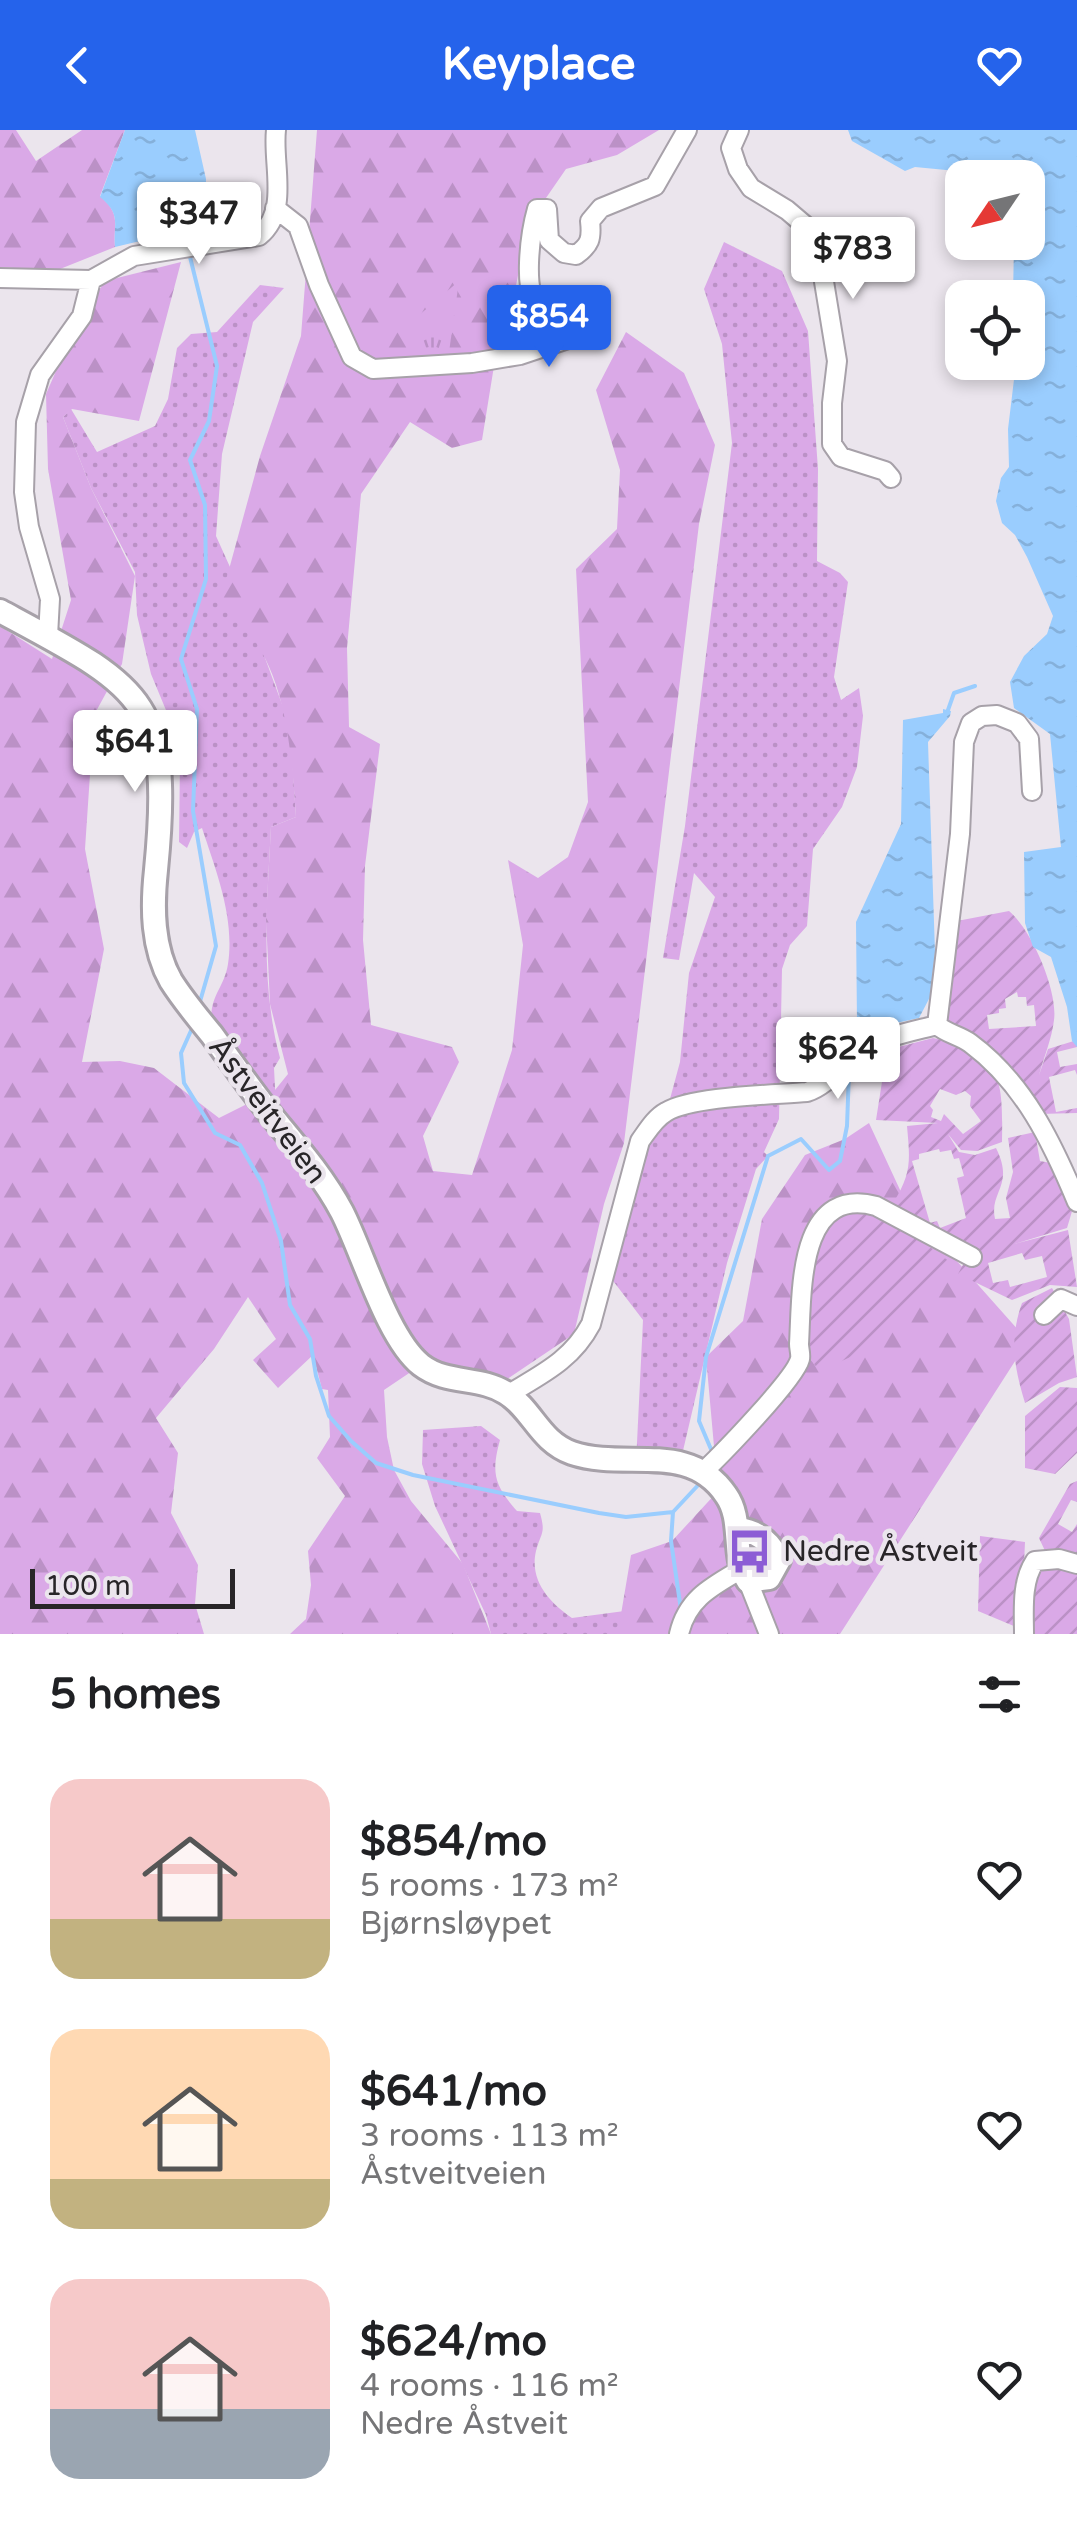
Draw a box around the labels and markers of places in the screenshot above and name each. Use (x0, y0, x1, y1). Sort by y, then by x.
pin: $347 (140, 182, 258, 267)
pin: $783 (794, 217, 912, 302)
pin: $854 (490, 285, 608, 370)
pin: $641 (76, 710, 194, 795)
pin: $624 (779, 1017, 897, 1102)
bus stop icon: Nedre Åstveit (726, 1527, 774, 1575)
place label: Nedre Åstveit (783, 1532, 978, 1570)

